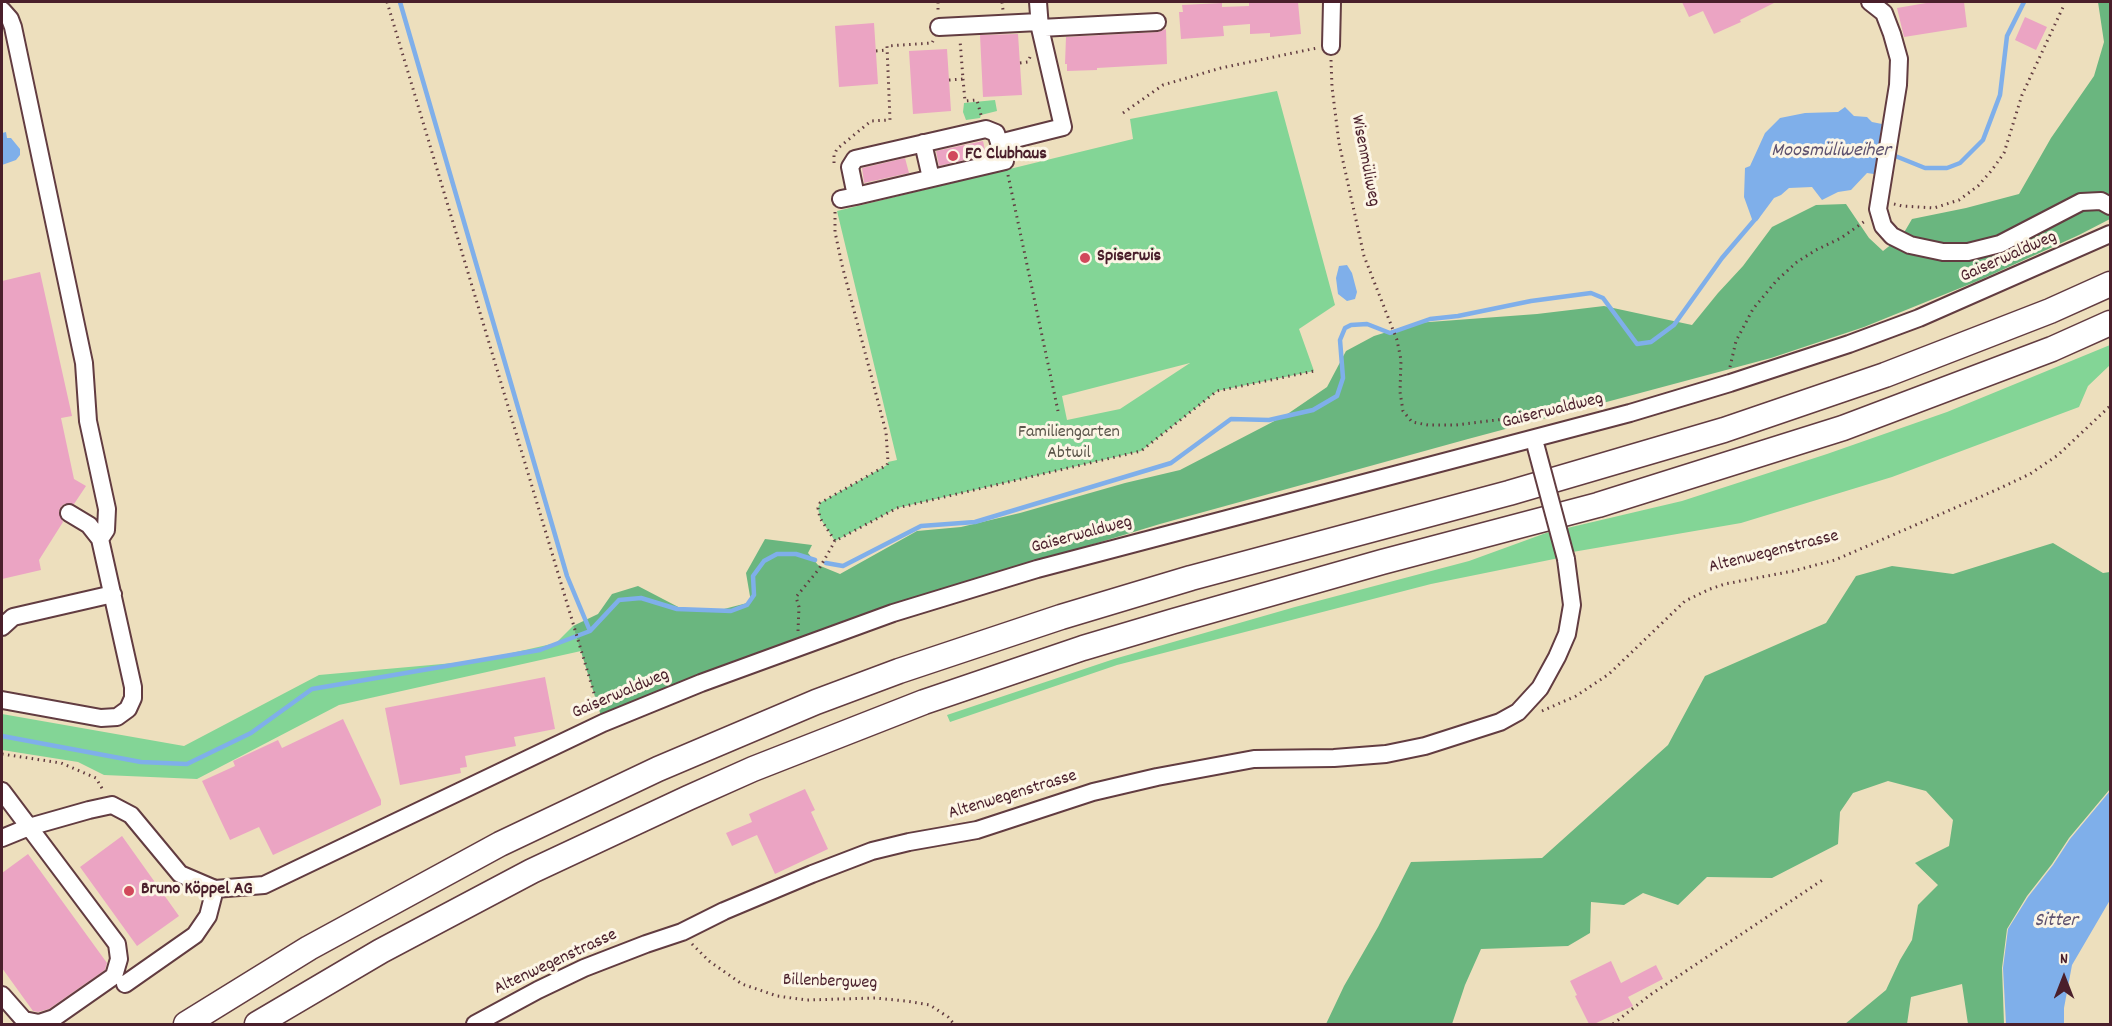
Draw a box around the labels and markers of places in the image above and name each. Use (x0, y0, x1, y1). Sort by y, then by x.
place label: FC Clubhaus (965, 145, 1047, 167)
marker: FC Clubhaus (946, 149, 960, 163)
place label: Spiserwis (1097, 247, 1161, 269)
marker: Spiserwis (1078, 251, 1092, 265)
place label: Bruno Köppel AG (141, 880, 253, 902)
marker: Bruno Köppel AG (122, 884, 136, 898)

